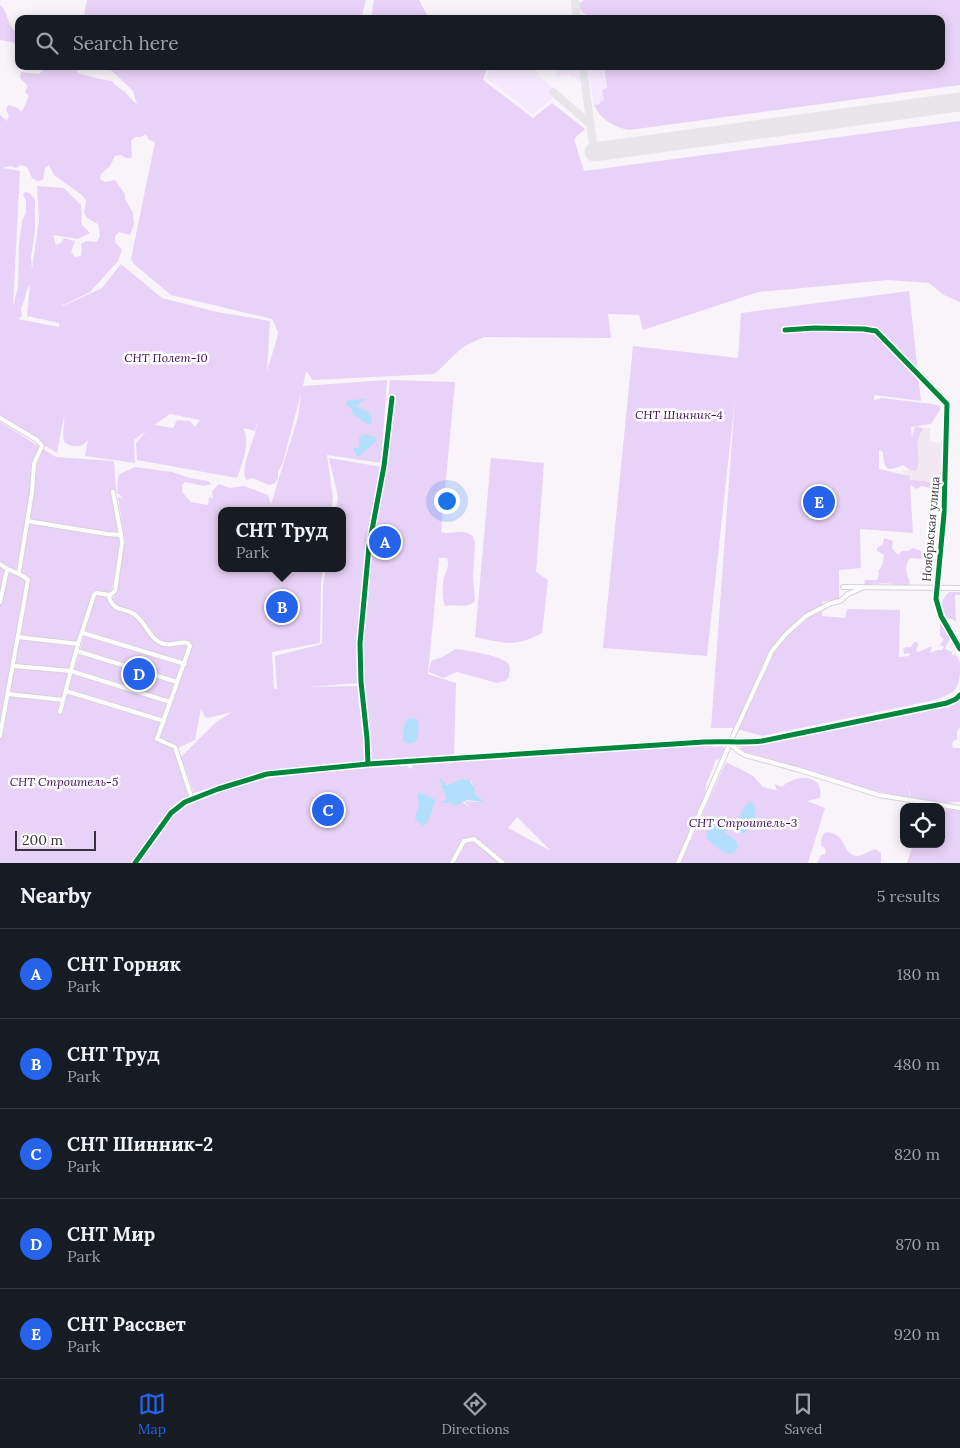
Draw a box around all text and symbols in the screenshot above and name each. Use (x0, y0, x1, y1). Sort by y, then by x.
search box (15, 15, 945, 70)
icon: search (33, 29, 61, 57)
text: Search here (73, 31, 179, 55)
park label: СНТ Полет-10 (124, 350, 208, 365)
park label: СНТ Шинник-4 (635, 407, 723, 422)
street label: Ноябрьская улица (918, 476, 943, 582)
pin: E (803, 483, 835, 521)
your location (434, 488, 460, 514)
popup (218, 507, 346, 572)
text: СНТ Труд (236, 518, 328, 542)
pin: A (369, 523, 401, 561)
text: Park (236, 542, 269, 562)
pin: B (266, 588, 298, 626)
pin: D (123, 655, 155, 693)
park label: СНТ Строитель-5 (10, 774, 118, 789)
pin: C (312, 791, 344, 829)
map controls (900, 803, 945, 848)
button: locate (900, 803, 945, 848)
park label: СНТ Строитель-3 (689, 815, 797, 830)
scale bar (15, 828, 96, 851)
text: 200 m (22, 831, 63, 849)
text: Nearby (20, 882, 91, 909)
text: 5 results (877, 886, 940, 906)
text: СНТ Горняк (67, 952, 181, 976)
text: A (31, 964, 41, 984)
text: 180 m (897, 964, 940, 984)
text: Park (67, 976, 100, 996)
text: СНТ Труд (67, 1042, 160, 1066)
text: B (31, 1054, 41, 1074)
text: 480 m (894, 1054, 940, 1074)
text: Park (67, 1066, 100, 1086)
text: СНТ Шинник-2 (67, 1132, 213, 1156)
text: C (30, 1144, 42, 1164)
text: 820 m (894, 1144, 940, 1164)
text: Park (67, 1156, 100, 1176)
text: СНТ Мир (67, 1222, 155, 1246)
text: D (30, 1234, 42, 1254)
text: 870 m (895, 1234, 940, 1254)
text: Park (67, 1246, 100, 1266)
text: СНТ Рассвет (67, 1312, 186, 1336)
text: E (31, 1324, 41, 1344)
text: 920 m (894, 1324, 940, 1344)
text: Park (67, 1336, 100, 1356)
tab: Map (138, 1390, 166, 1438)
tab: Directions (441, 1390, 509, 1438)
tab: Saved (784, 1390, 822, 1438)

